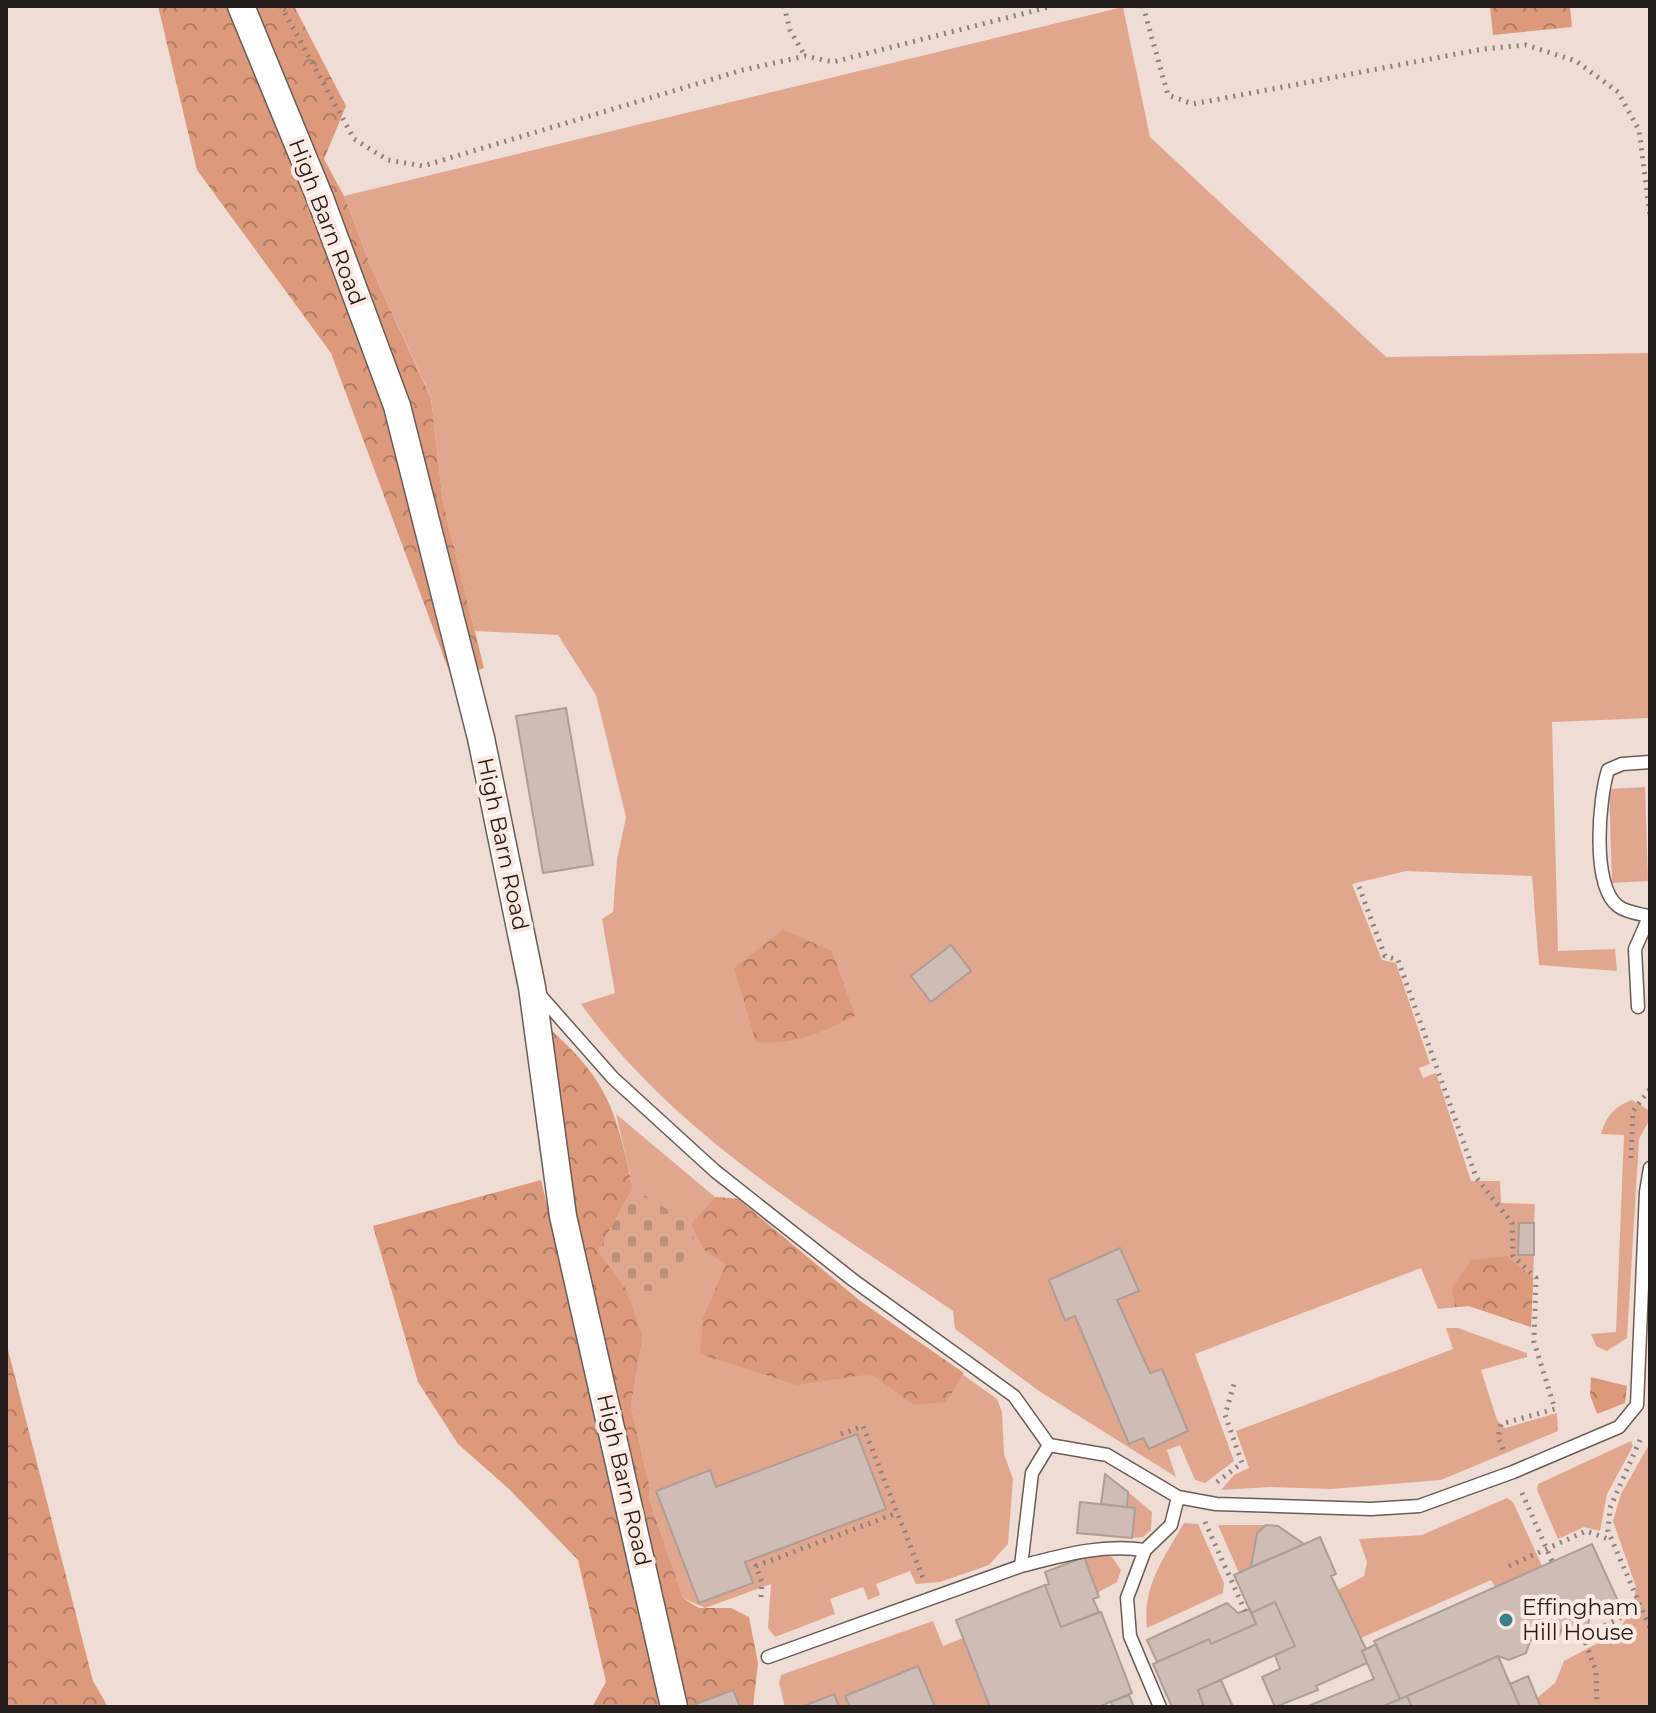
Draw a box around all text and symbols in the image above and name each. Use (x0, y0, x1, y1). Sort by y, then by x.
street label: High Barn Road (283, 135, 371, 309)
street label: High Barn Road (472, 755, 534, 933)
street label: High Barn Road (591, 1391, 657, 1569)
place label: Effingham Hill House (1522, 1594, 1639, 1646)
marker: Effingham Hill House (1497, 1611, 1515, 1629)

